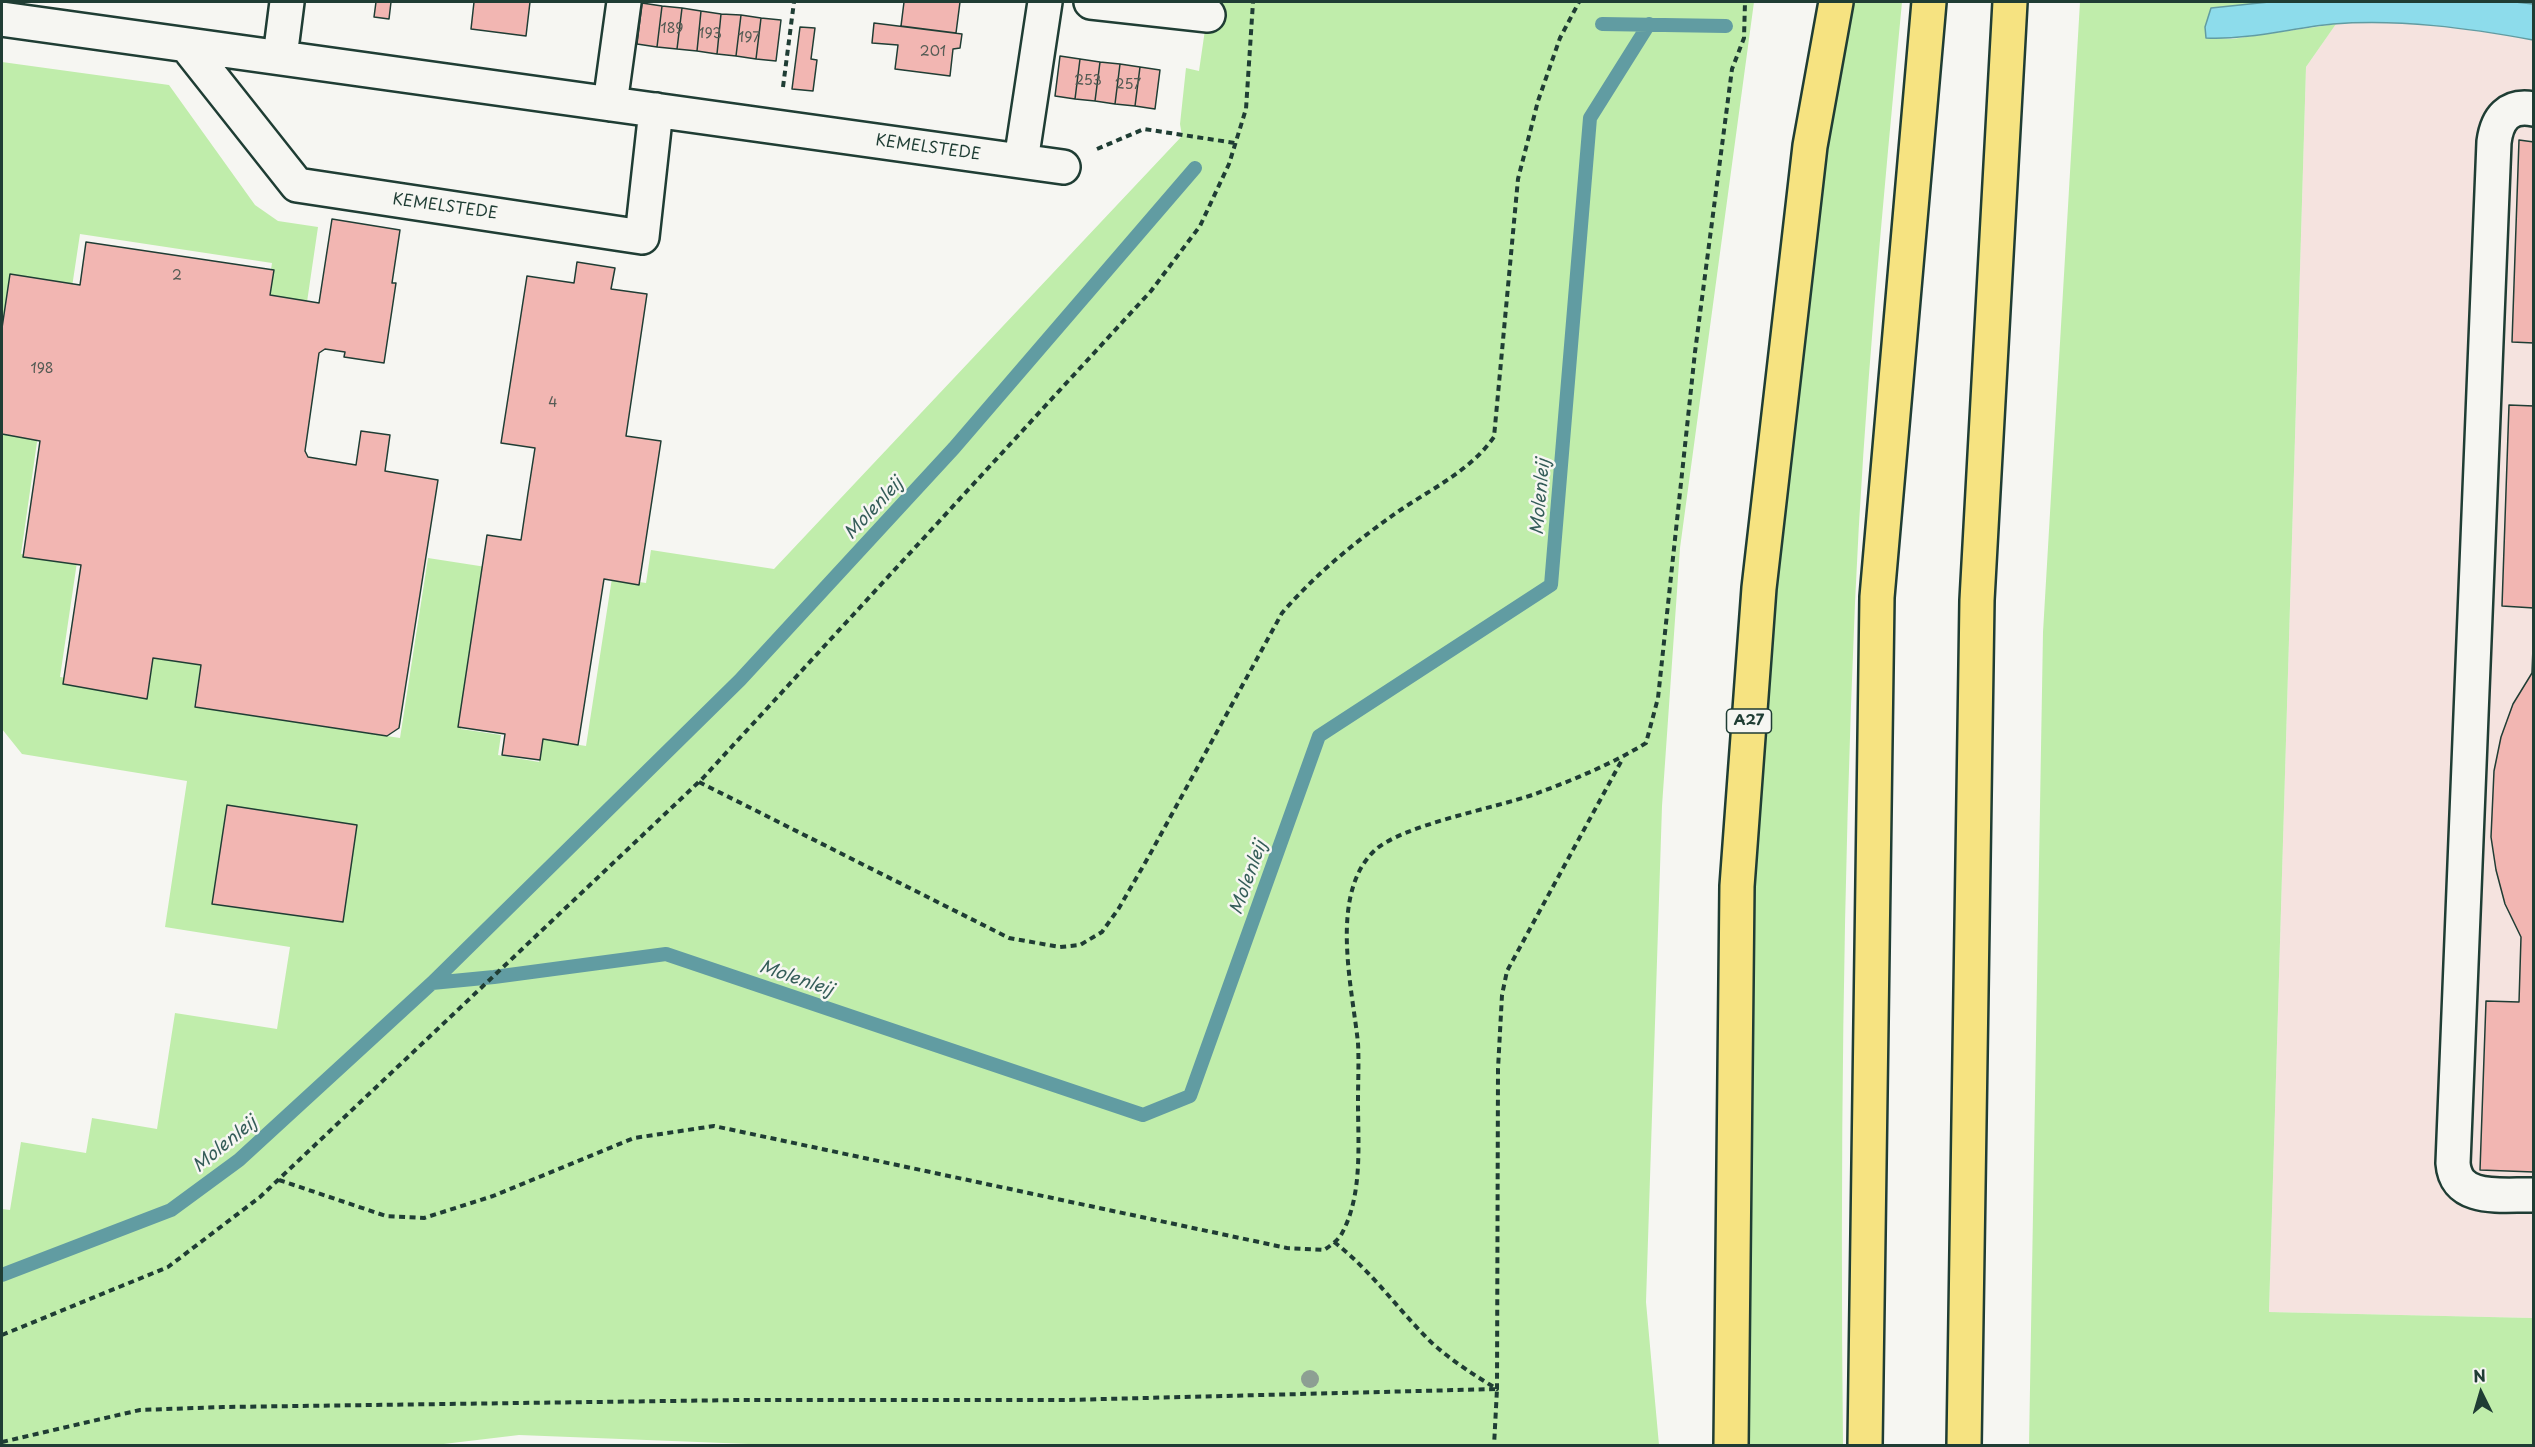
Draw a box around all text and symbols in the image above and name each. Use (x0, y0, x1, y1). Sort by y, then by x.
house number: 189 (660, 21, 684, 37)
house number: 193 (698, 26, 722, 42)
house number: 197 (738, 30, 760, 46)
house number: 201 (920, 44, 946, 60)
house number: 253 (1074, 73, 1102, 89)
house number: 257 (1115, 77, 1141, 93)
street label: KEMELSTEDE (874, 131, 982, 165)
street label: KEMELSTEDE (391, 190, 499, 224)
house number: 2 (172, 268, 182, 284)
house number: 198 (30, 361, 54, 377)
house number: 4 (548, 395, 558, 411)
water label: Molenleij (1527, 458, 1555, 536)
water label: Molenleij (840, 474, 908, 544)
road number: A27 (1726, 709, 1772, 733)
water label: Molenleij (1226, 838, 1272, 918)
water label: Molenleij (756, 956, 836, 1002)
water label: Molenleij (188, 1113, 262, 1177)
north arrow (2451, 1363, 2511, 1423)
text: N (2472, 1363, 2487, 1388)

